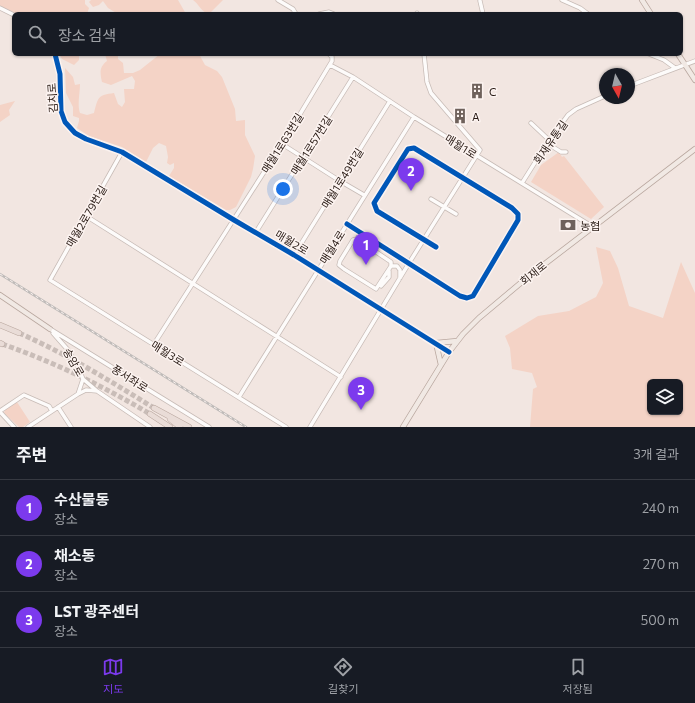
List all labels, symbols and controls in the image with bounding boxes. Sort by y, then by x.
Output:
search box [12,12,683,56]
icon: search [26,23,48,45]
text: 장소 검색 [58,26,116,44]
north arrow [599,68,635,104]
street label: 김치로 [44,82,60,114]
building icon: C [468,82,486,100]
place label: C [489,85,497,98]
building icon: A [451,107,469,125]
place label: A [472,110,480,123]
street label: 매월1로63번길 [258,111,306,175]
street label: 매월1로57번길 [288,113,334,177]
street label: 회재유통길 [530,118,570,166]
street label: 매월1로 [443,131,479,161]
street label: 매월1로49번길 [318,145,366,211]
pin: 2 [398,158,424,191]
your location [273,179,293,199]
street label: 매월2로79번길 [63,183,109,249]
bank icon: 농협 [559,216,577,234]
place label: 농협 [580,219,600,232]
street label: 매월2로 [273,227,311,257]
street label: 매월4로 [317,228,347,266]
pin: 1 [353,232,379,265]
street label: 회재로 [517,258,549,288]
street label: 매월3로 [149,338,187,368]
street label: 송암로 [61,346,87,378]
street label: 풍서좌로 [109,362,151,394]
pin: 3 [348,377,374,410]
map controls [647,379,683,415]
button: layers [647,379,683,415]
text: 주변 [16,444,47,465]
text: 3개 결과 [633,446,679,462]
text: 수산물동 [54,490,109,508]
text: 1 [26,500,32,516]
text: 240 m [642,500,679,516]
text: 장소 [54,511,78,527]
text: 채소동 [54,546,95,564]
text: 2 [25,556,33,572]
text: 270 m [643,556,679,572]
text: 장소 [54,567,78,583]
text: LST 광주센터 [54,602,139,620]
text: 3 [25,612,33,628]
text: 500 m [641,612,679,628]
text: 장소 [54,623,78,639]
tab: 지도 [102,656,124,696]
tab: 길찾기 [328,656,358,696]
tab: 저장됨 [563,656,593,696]

